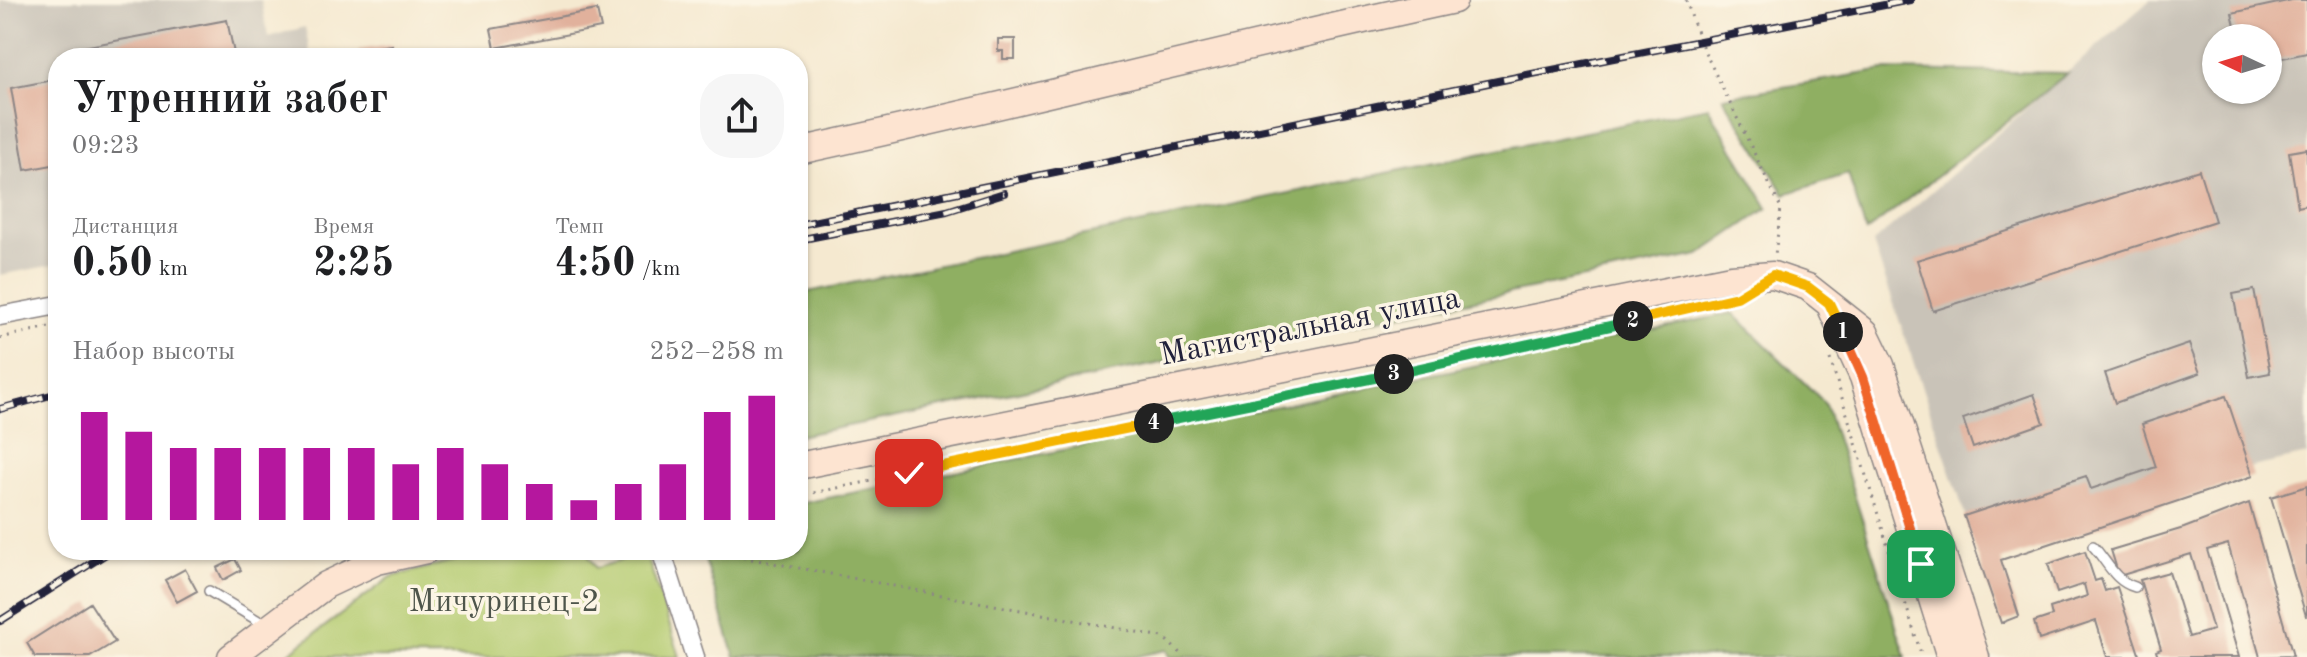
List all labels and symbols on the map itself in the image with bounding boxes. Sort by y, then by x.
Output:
north arrow [2202,24,2282,104]
street label: Магистральная улица [1157,283,1463,373]
pin: 2 [1613,301,1653,341]
pin: 1 [1823,312,1863,352]
pin: 3 [1374,354,1414,394]
pin: 4 [1134,403,1174,443]
pin [875,439,943,507]
pin [1887,530,1955,598]
park label: Мичуринец-2 [409,587,599,619]

